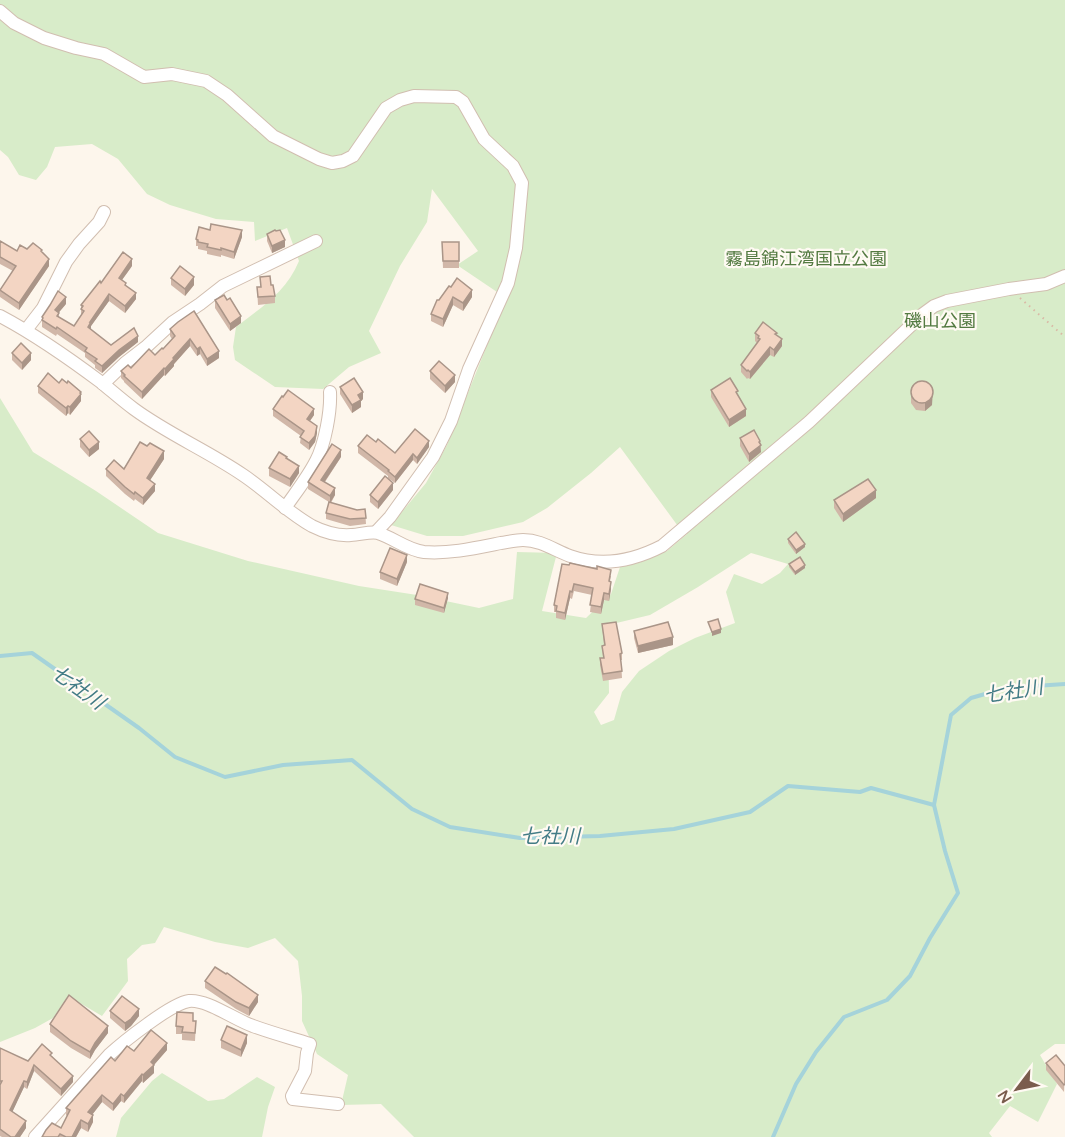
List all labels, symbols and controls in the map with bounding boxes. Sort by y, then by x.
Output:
park label: 霧島錦江湾国立公園 [725,247,887,270]
park label: 磯山公園 [904,309,976,332]
water label: 七社川 [47,659,112,716]
water label: 七社川 [981,673,1046,708]
water label: 七社川 [520,823,582,848]
north arrow [987,1059,1047,1119]
text: N [993,1087,1016,1107]

